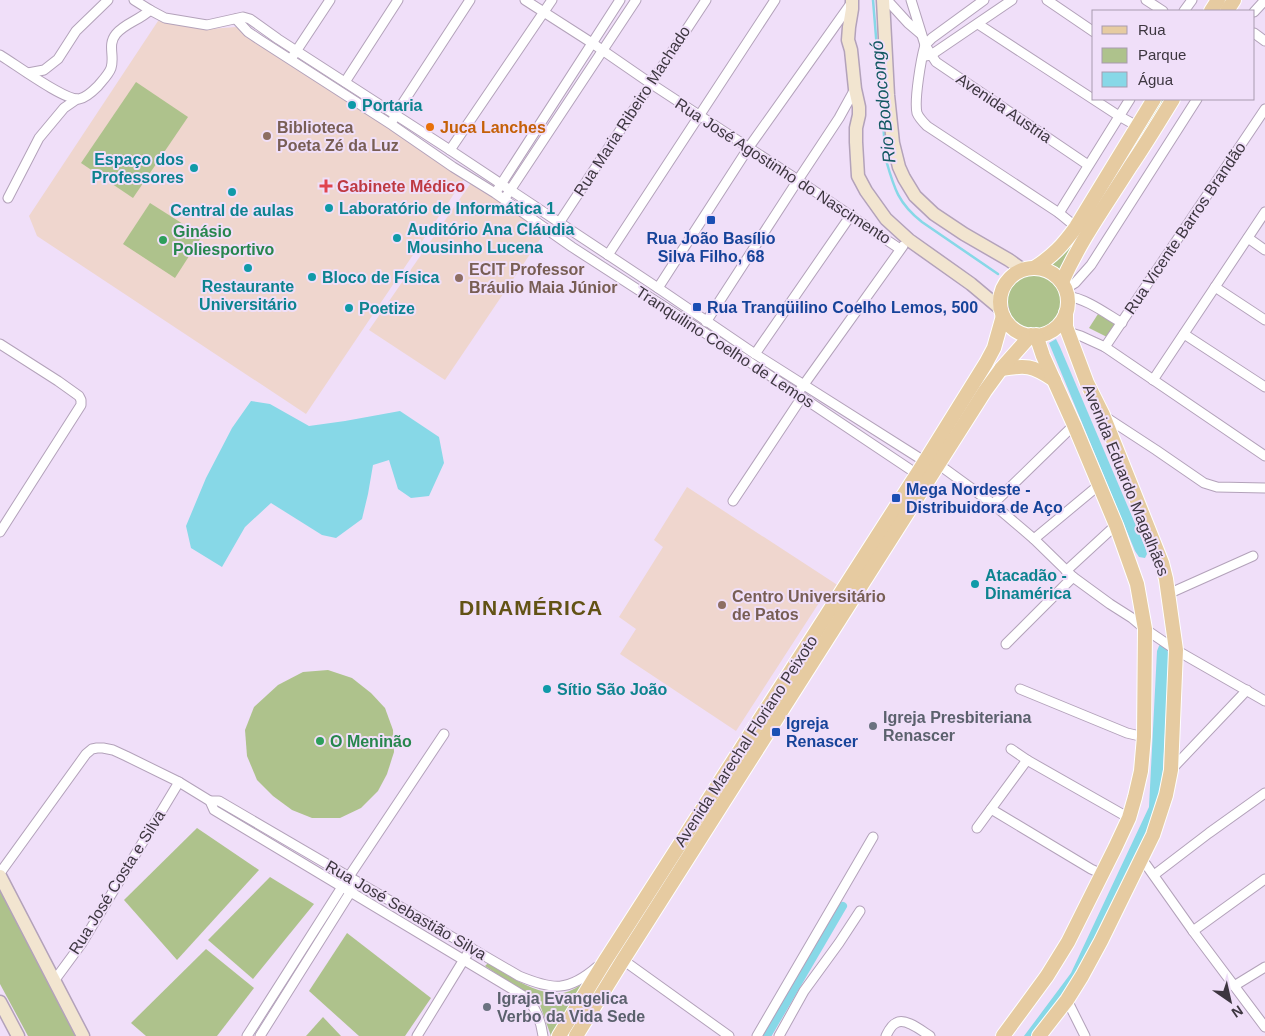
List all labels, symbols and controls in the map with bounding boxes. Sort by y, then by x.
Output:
legend [1092,10,1255,100]
text: Rua [1138,21,1166,38]
street label: Rua Maria Ribeiro Machado [571,23,693,199]
water label: Rio Bodocongó [867,40,899,164]
text: Parque [1138,46,1186,63]
street label: Avenida Austria [953,70,1055,146]
text: Água [1138,71,1174,88]
street label: Rua José Agostinho do Nascimento [672,95,894,247]
place label: Portaria [362,97,423,114]
marker: Portaria [346,99,358,111]
place label: Biblioteca Poeta Zé da Luz [277,119,399,154]
place label: Juca Lanches [440,119,546,136]
marker: Juca Lanches [424,121,436,133]
marker: Biblioteca Poeta Zé da Luz [261,130,273,142]
street label: Rua Vicente Barros Brandão [1121,139,1249,317]
place label: Espaço dos Professores [92,151,184,186]
marker: Espaço dos Professores [188,162,200,174]
place label: Gabinete Médico [337,178,465,195]
marker: Gabinete Médico [319,179,333,193]
marker: Central de aulas [226,186,238,198]
place label: Laboratório de Informática 1 [339,200,555,217]
place label: Central de aulas [170,202,294,219]
marker: Laboratório de Informática 1 [323,202,335,214]
marker: Rua João Basílio Silva Filho, 68 [705,214,717,226]
place label: Auditório Ana Cláudia Mousinho Lucena [407,221,575,256]
place label: Ginásio Poliesportivo [173,223,275,258]
place label: Rua João Basílio Silva Filho, 68 [647,230,776,265]
marker: Auditório Ana Cláudia Mousinho Lucena [391,232,403,244]
marker: Ginásio Poliesportivo [157,234,169,246]
place label: ECIT Professor Bráulio Maia Júnior [469,261,617,296]
marker: Restaurante Universitário [242,262,254,274]
place label: Bloco de Física [322,269,439,286]
marker: Bloco de Física [306,271,318,283]
marker: ECIT Professor Bráulio Maia Júnior [453,272,465,284]
place label: Restaurante Universitário [199,278,297,313]
street label: Tranquilino Coelho de Lemos [633,283,817,411]
place label: Rua Tranqüilino Coelho Lemos, 500 [707,299,978,316]
place label: Poetize [359,300,415,317]
marker: Rua Tranqüilino Coelho Lemos, 500 [691,301,703,313]
marker: Poetize [343,302,355,314]
street label: Avenida Eduardo Magalhães [1080,382,1172,578]
place label: Mega Nordeste - Distribuidora de Aço [906,481,1063,516]
marker: Mega Nordeste - Distribuidora de Aço [890,492,902,504]
place label: Atacadão - Dinamérica [985,567,1071,602]
marker: Atacadão - Dinamérica [969,578,981,590]
place label: Centro Universitário de Patos [732,588,886,623]
district label: DINAMÉRICA [459,596,603,619]
marker: Centro Universitário de Patos [716,599,728,611]
street label: Avenida Marechal Floriano Peixoto [671,632,821,850]
place label: Sítio São João [557,681,667,698]
marker: Sítio São João [541,683,553,695]
place label: Igreja Presbiteriana Renascer [883,709,1032,744]
place label: Igreja Renascer [786,715,858,750]
marker: Igreja Presbiteriana Renascer [867,720,879,732]
marker: Igreja Renascer [770,726,782,738]
place label: O Meninão [330,733,412,750]
marker: O Meninão [314,735,326,747]
street label: Rua José Costa e Silva [66,807,168,957]
street label: Rua José Sebastião Silva [323,857,489,963]
north arrow [1205,976,1255,1026]
place label: Igraja Evangelica Verbo da Vida Sede [497,990,645,1025]
marker: Igraja Evangelica Verbo da Vida Sede [481,1001,493,1013]
text: N [1229,1002,1246,1021]

